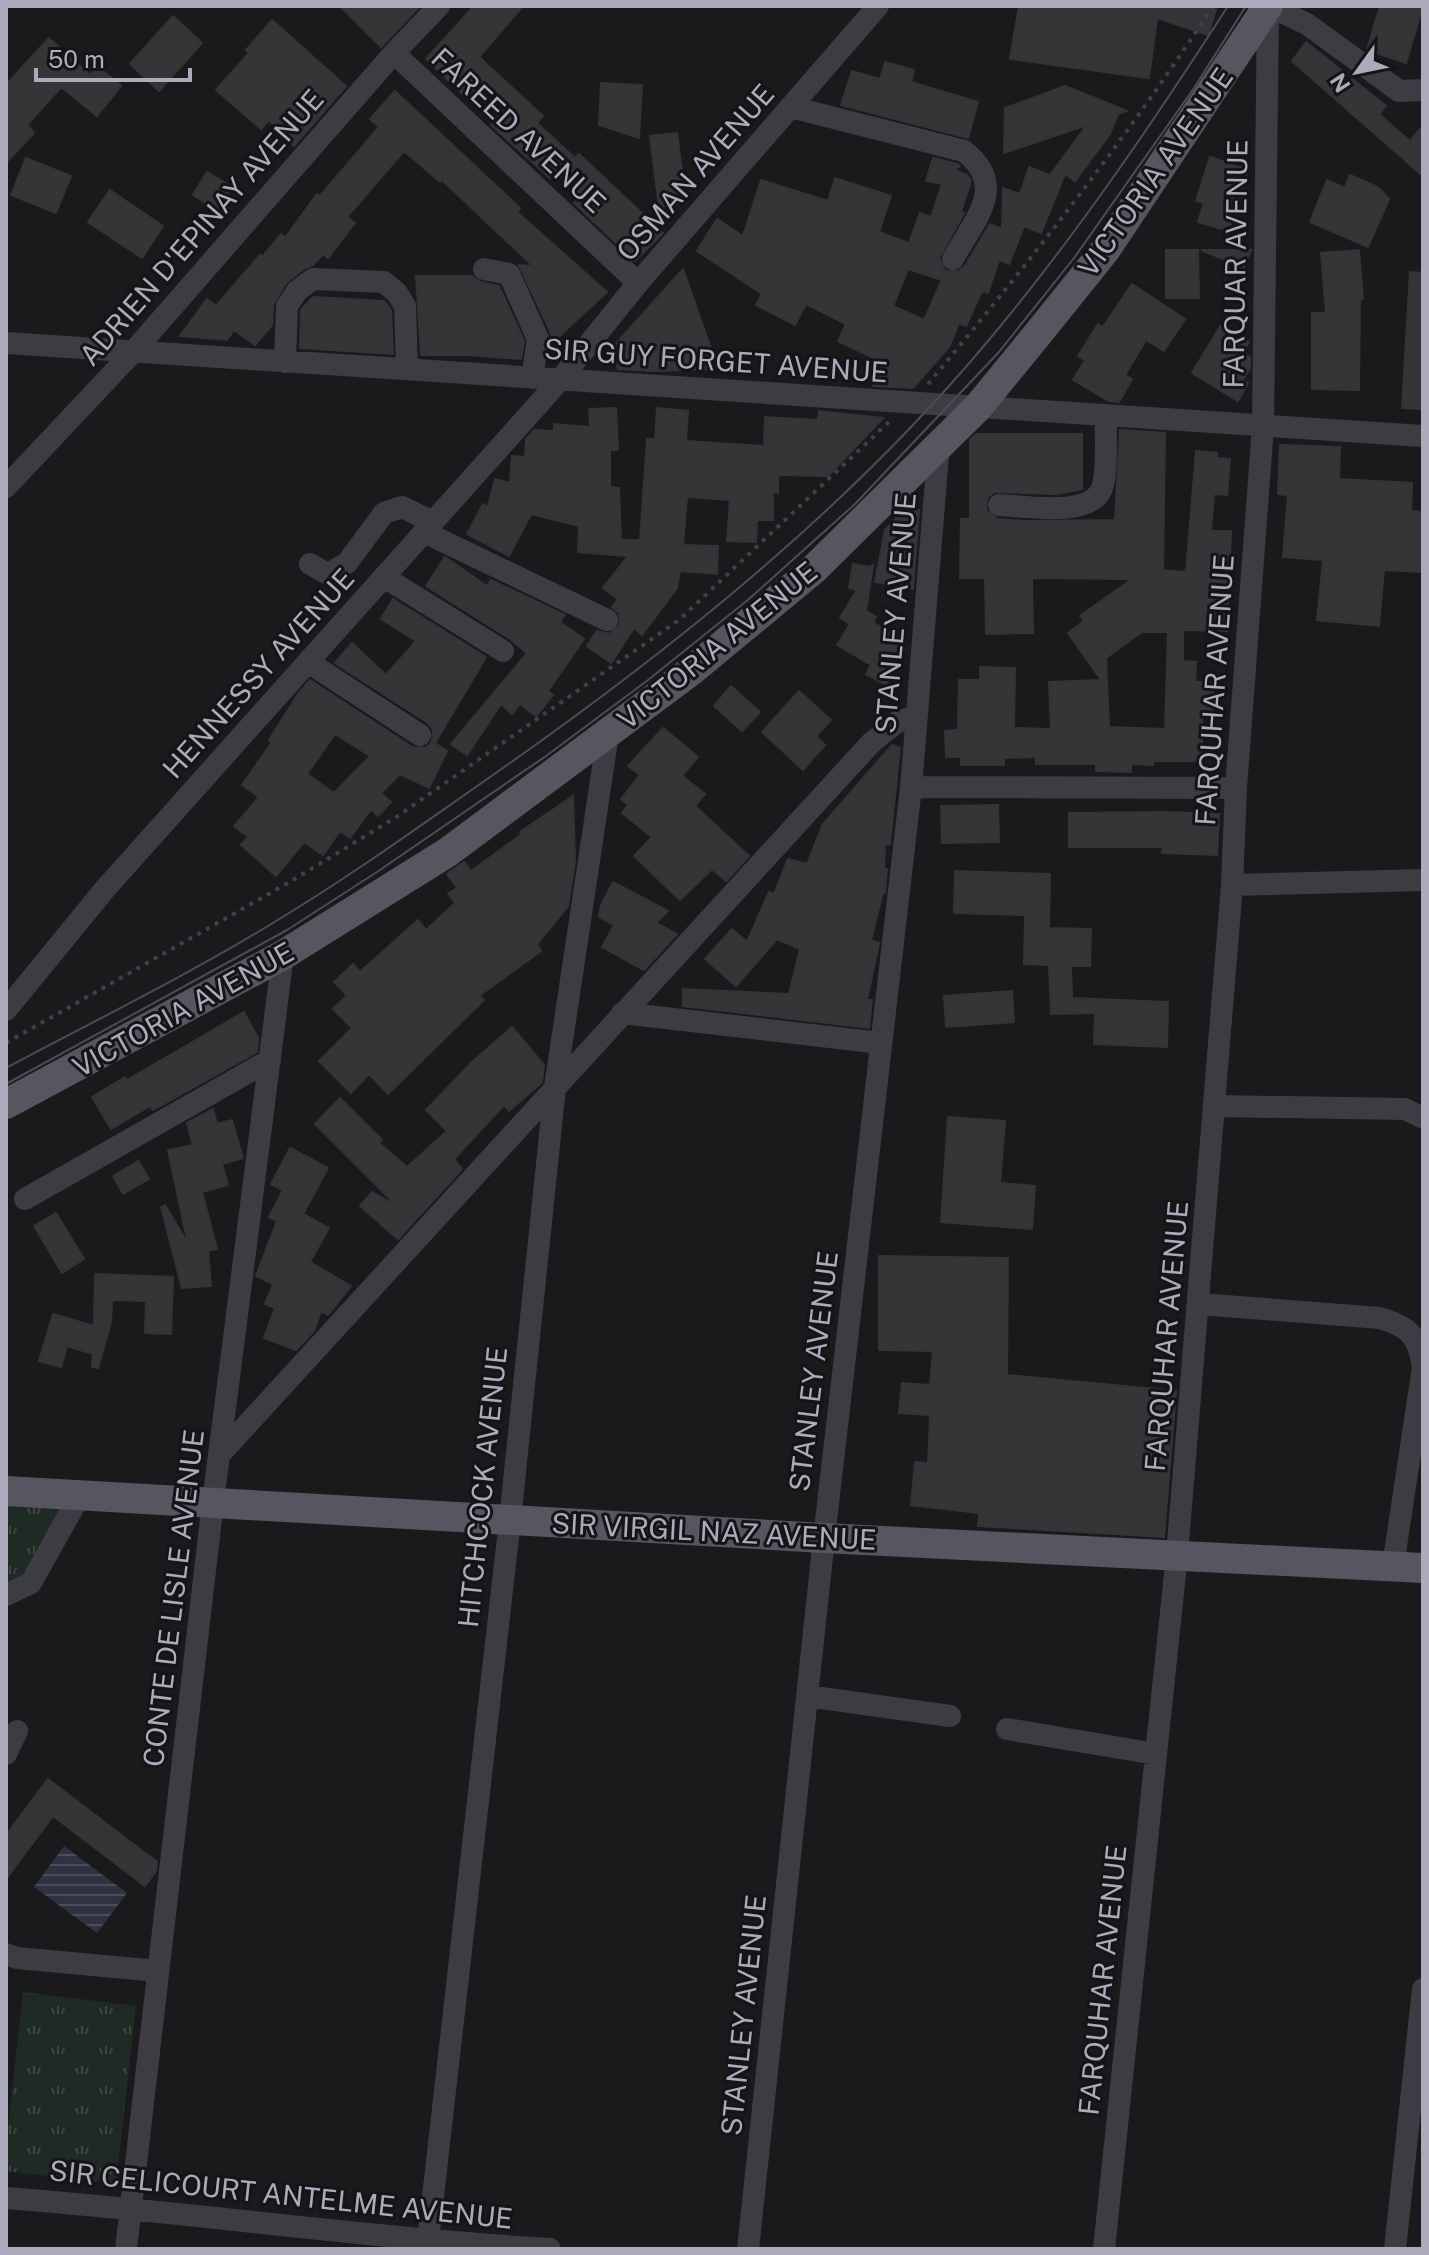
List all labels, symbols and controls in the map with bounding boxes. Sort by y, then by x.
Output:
scale bar [36,32,190,82]
north arrow [1317,32,1397,112]
street label: FAREED AVENUE [425,41,613,219]
text: 50 m [48,45,105,73]
street label: VICTORIA AVENUE [1071,61,1239,283]
text: N [1325,69,1356,97]
street label: OSMAN AVENUE [609,77,781,267]
street label: ADRIEN D'EPINAY AVENUE [72,82,330,372]
street label: FARQUAR AVENUE [1216,139,1254,389]
street label: SIR GUY FORGET AVENUE [543,332,889,388]
street label: STANLEY AVENUE [868,491,922,735]
street label: FARQUHAR AVENUE [1188,553,1240,827]
street label: VICTORIA AVENUE [611,554,823,736]
street label: HENNESSY AVENUE [155,562,361,784]
street label: VICTORIA AVENUE [67,935,299,1083]
street label: FARQUHAR AVENUE [1138,1199,1194,1473]
street label: STANLEY AVENUE [782,1249,844,1493]
street label: HITCHCOCK AVENUE [451,1345,513,1629]
street label: CONTE DE LISLE AVENUE [136,1428,210,1768]
street label: SIR VIRGIL NAZ AVENUE [551,1506,877,1556]
street label: FARQUHAR AVENUE [1071,1843,1133,2117]
street label: STANLEY AVENUE [714,1893,772,2137]
street label: SIR CELICOURT ANTELME AVENUE [48,2153,514,2235]

